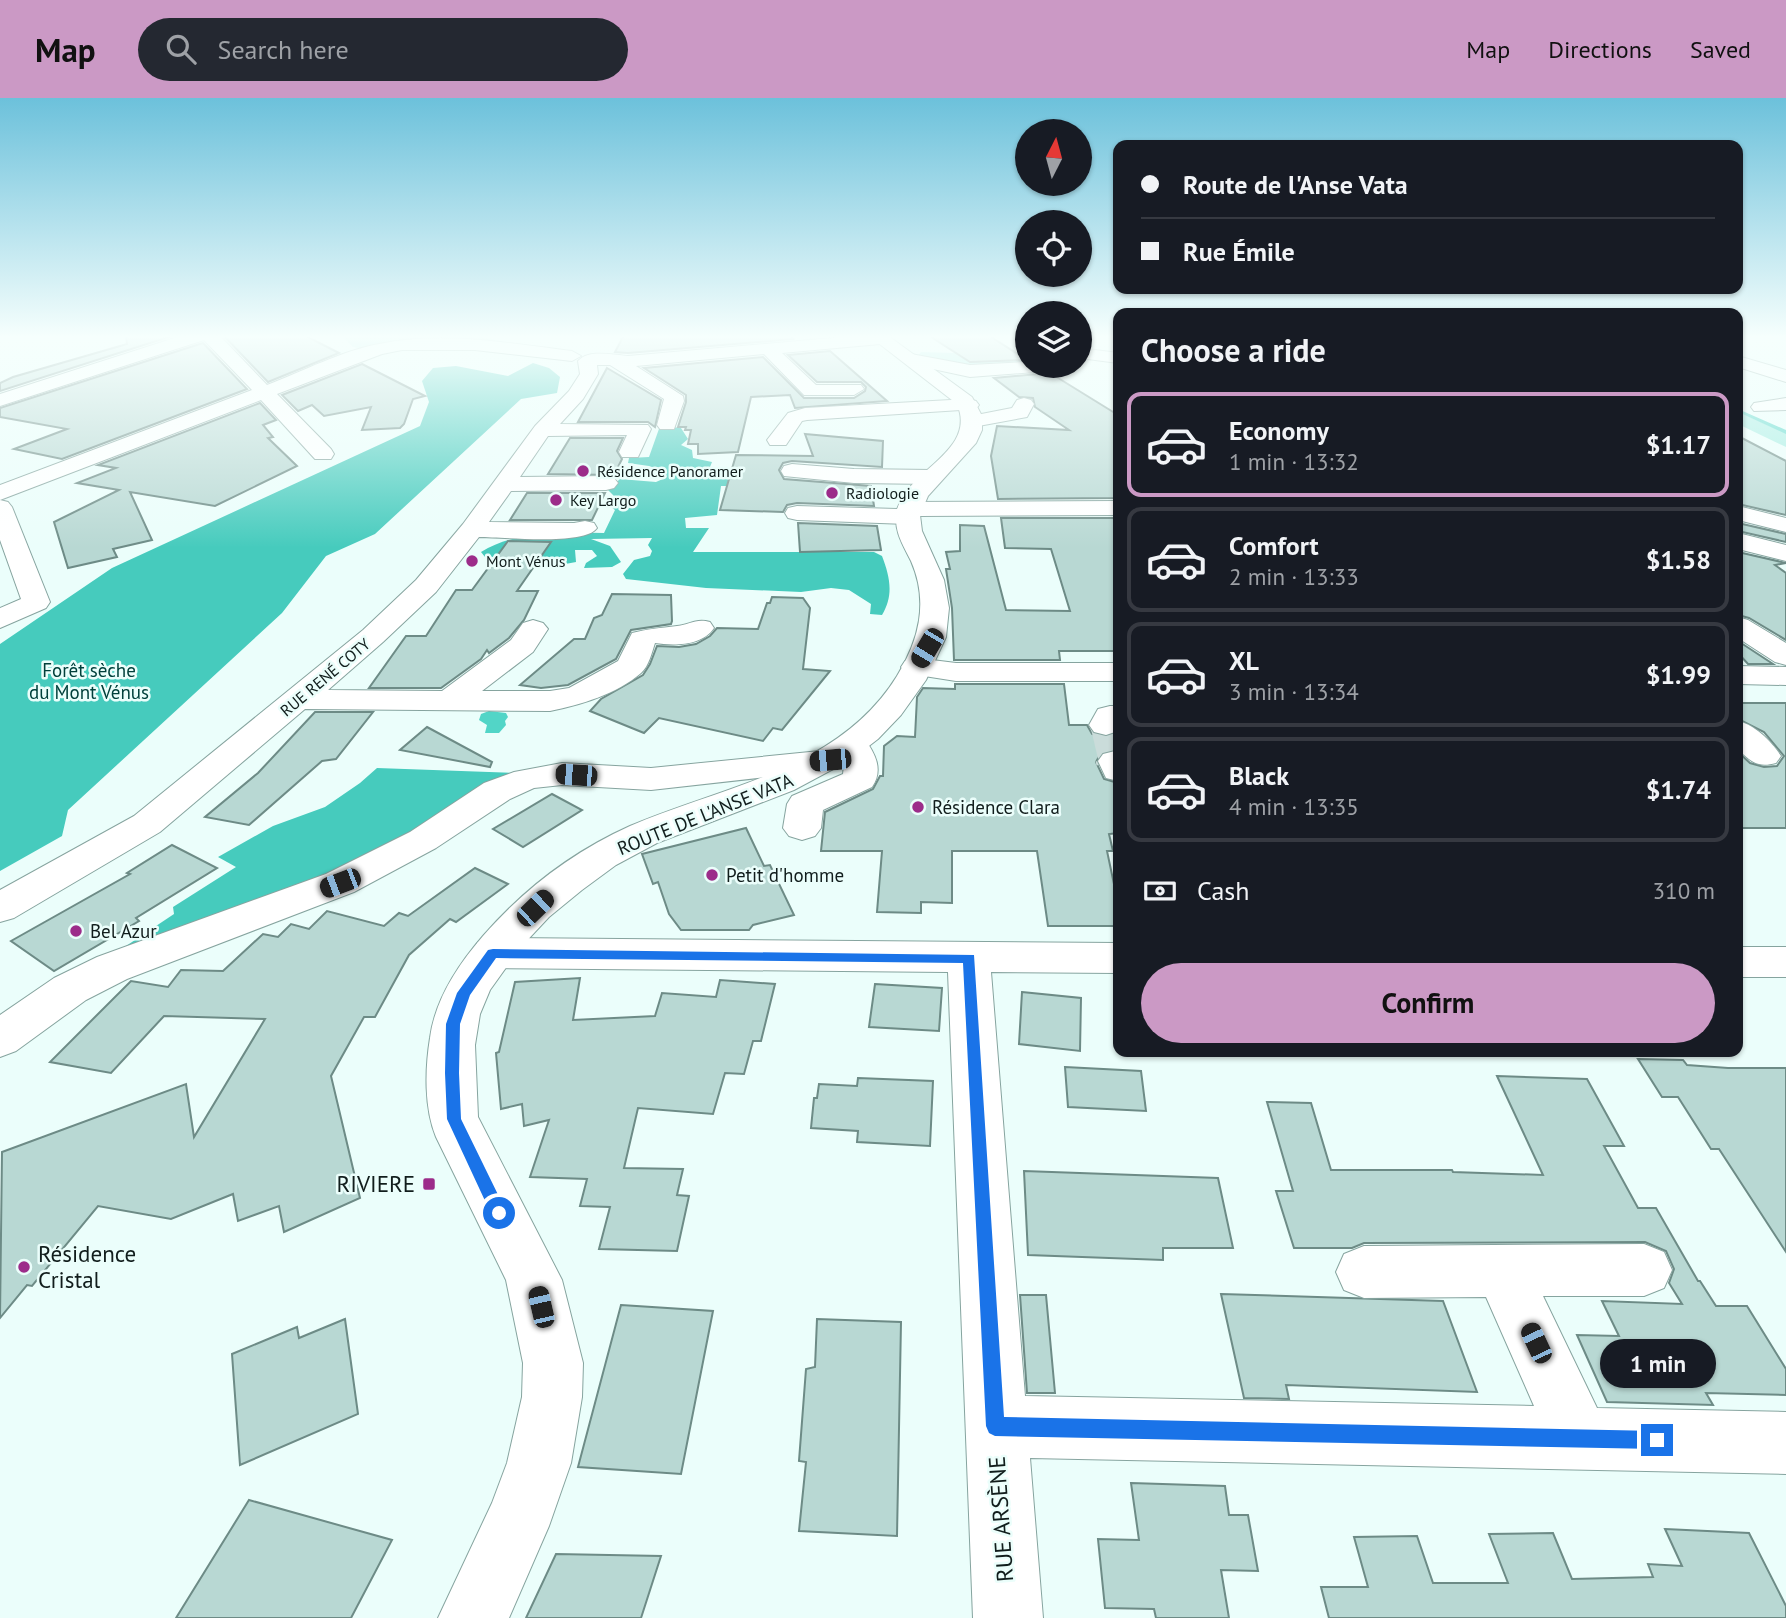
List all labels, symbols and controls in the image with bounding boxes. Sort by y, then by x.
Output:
search box [138,18,628,81]
text: Map [35,28,96,71]
icon: search [162,30,200,68]
text: Search here [218,33,349,66]
text: Map [1466,34,1510,65]
text: Directions [1548,34,1652,65]
text: Saved [1690,34,1751,65]
north arrow [1015,119,1092,196]
map controls [1015,119,1092,378]
text: Route de l'Anse Vata [1183,168,1408,201]
button: locate [1015,210,1092,287]
text: Rue Émile [1183,235,1295,268]
button: layers [1015,301,1092,378]
text: Choose a ride [1141,329,1326,371]
icon: car [1145,413,1208,476]
text: Economy [1229,414,1329,447]
text: $1.17 [1646,428,1711,461]
text: 1 min · 13:32 [1229,447,1359,476]
place label: Résidence Panoramer [597,461,744,481]
marker: Résidence Panoramer [575,463,591,479]
place label: Radiologie [846,483,919,503]
marker: Radiologie [824,485,840,501]
place label: Key Largo [570,490,636,510]
marker: Key Largo [548,492,564,508]
icon: car [1145,528,1208,591]
text: Comfort [1229,529,1319,562]
text: $1.58 [1646,543,1711,576]
place label: Mont Vénus [486,551,566,571]
marker: Mont Vénus [464,553,480,569]
text: 2 min · 13:33 [1229,562,1359,591]
car [908,625,947,671]
street label: RUE RENÉ COTY [276,634,374,720]
icon: car [1145,643,1208,706]
text: XL [1229,644,1259,677]
park label: Forêt sèche du Mont Vénus [29,658,149,704]
text: $1.99 [1646,658,1711,691]
text: 3 min · 13:34 [1229,677,1359,706]
car [809,748,852,772]
icon: car [1145,758,1208,821]
text: Black [1229,759,1289,792]
car [555,763,598,787]
street label: ROUTE DE L'ANSE VATA [614,768,796,860]
text: $1.74 [1646,773,1711,806]
text: 4 min · 13:35 [1229,792,1359,821]
place label: Résidence Clara [932,795,1060,819]
marker: Résidence Clara [910,799,926,815]
place label: Petit d'homme [726,863,844,887]
car [317,866,364,900]
marker: Petit d'homme [704,867,720,883]
icon: cash [1141,872,1179,910]
text: Cash [1197,874,1249,907]
text: 310 m [1653,876,1715,905]
car [513,886,558,930]
place label: Bel Azur [90,919,157,943]
marker: Bel Azur [68,923,84,939]
button: Confirm [1141,963,1715,1043]
place label: RIVIERE [337,1169,415,1198]
marker: RIVIERE [421,1176,437,1192]
route start [483,1197,515,1229]
place label: Résidence Cristal [38,1239,136,1294]
marker: Résidence Cristal [16,1259,32,1275]
car [527,1284,556,1330]
car [1518,1320,1555,1366]
callout: 1 min [1599,1338,1715,1388]
text: 1 min [1630,1349,1686,1378]
route end [1641,1424,1673,1456]
street label: RUE ARSÈNE [982,1455,1019,1583]

